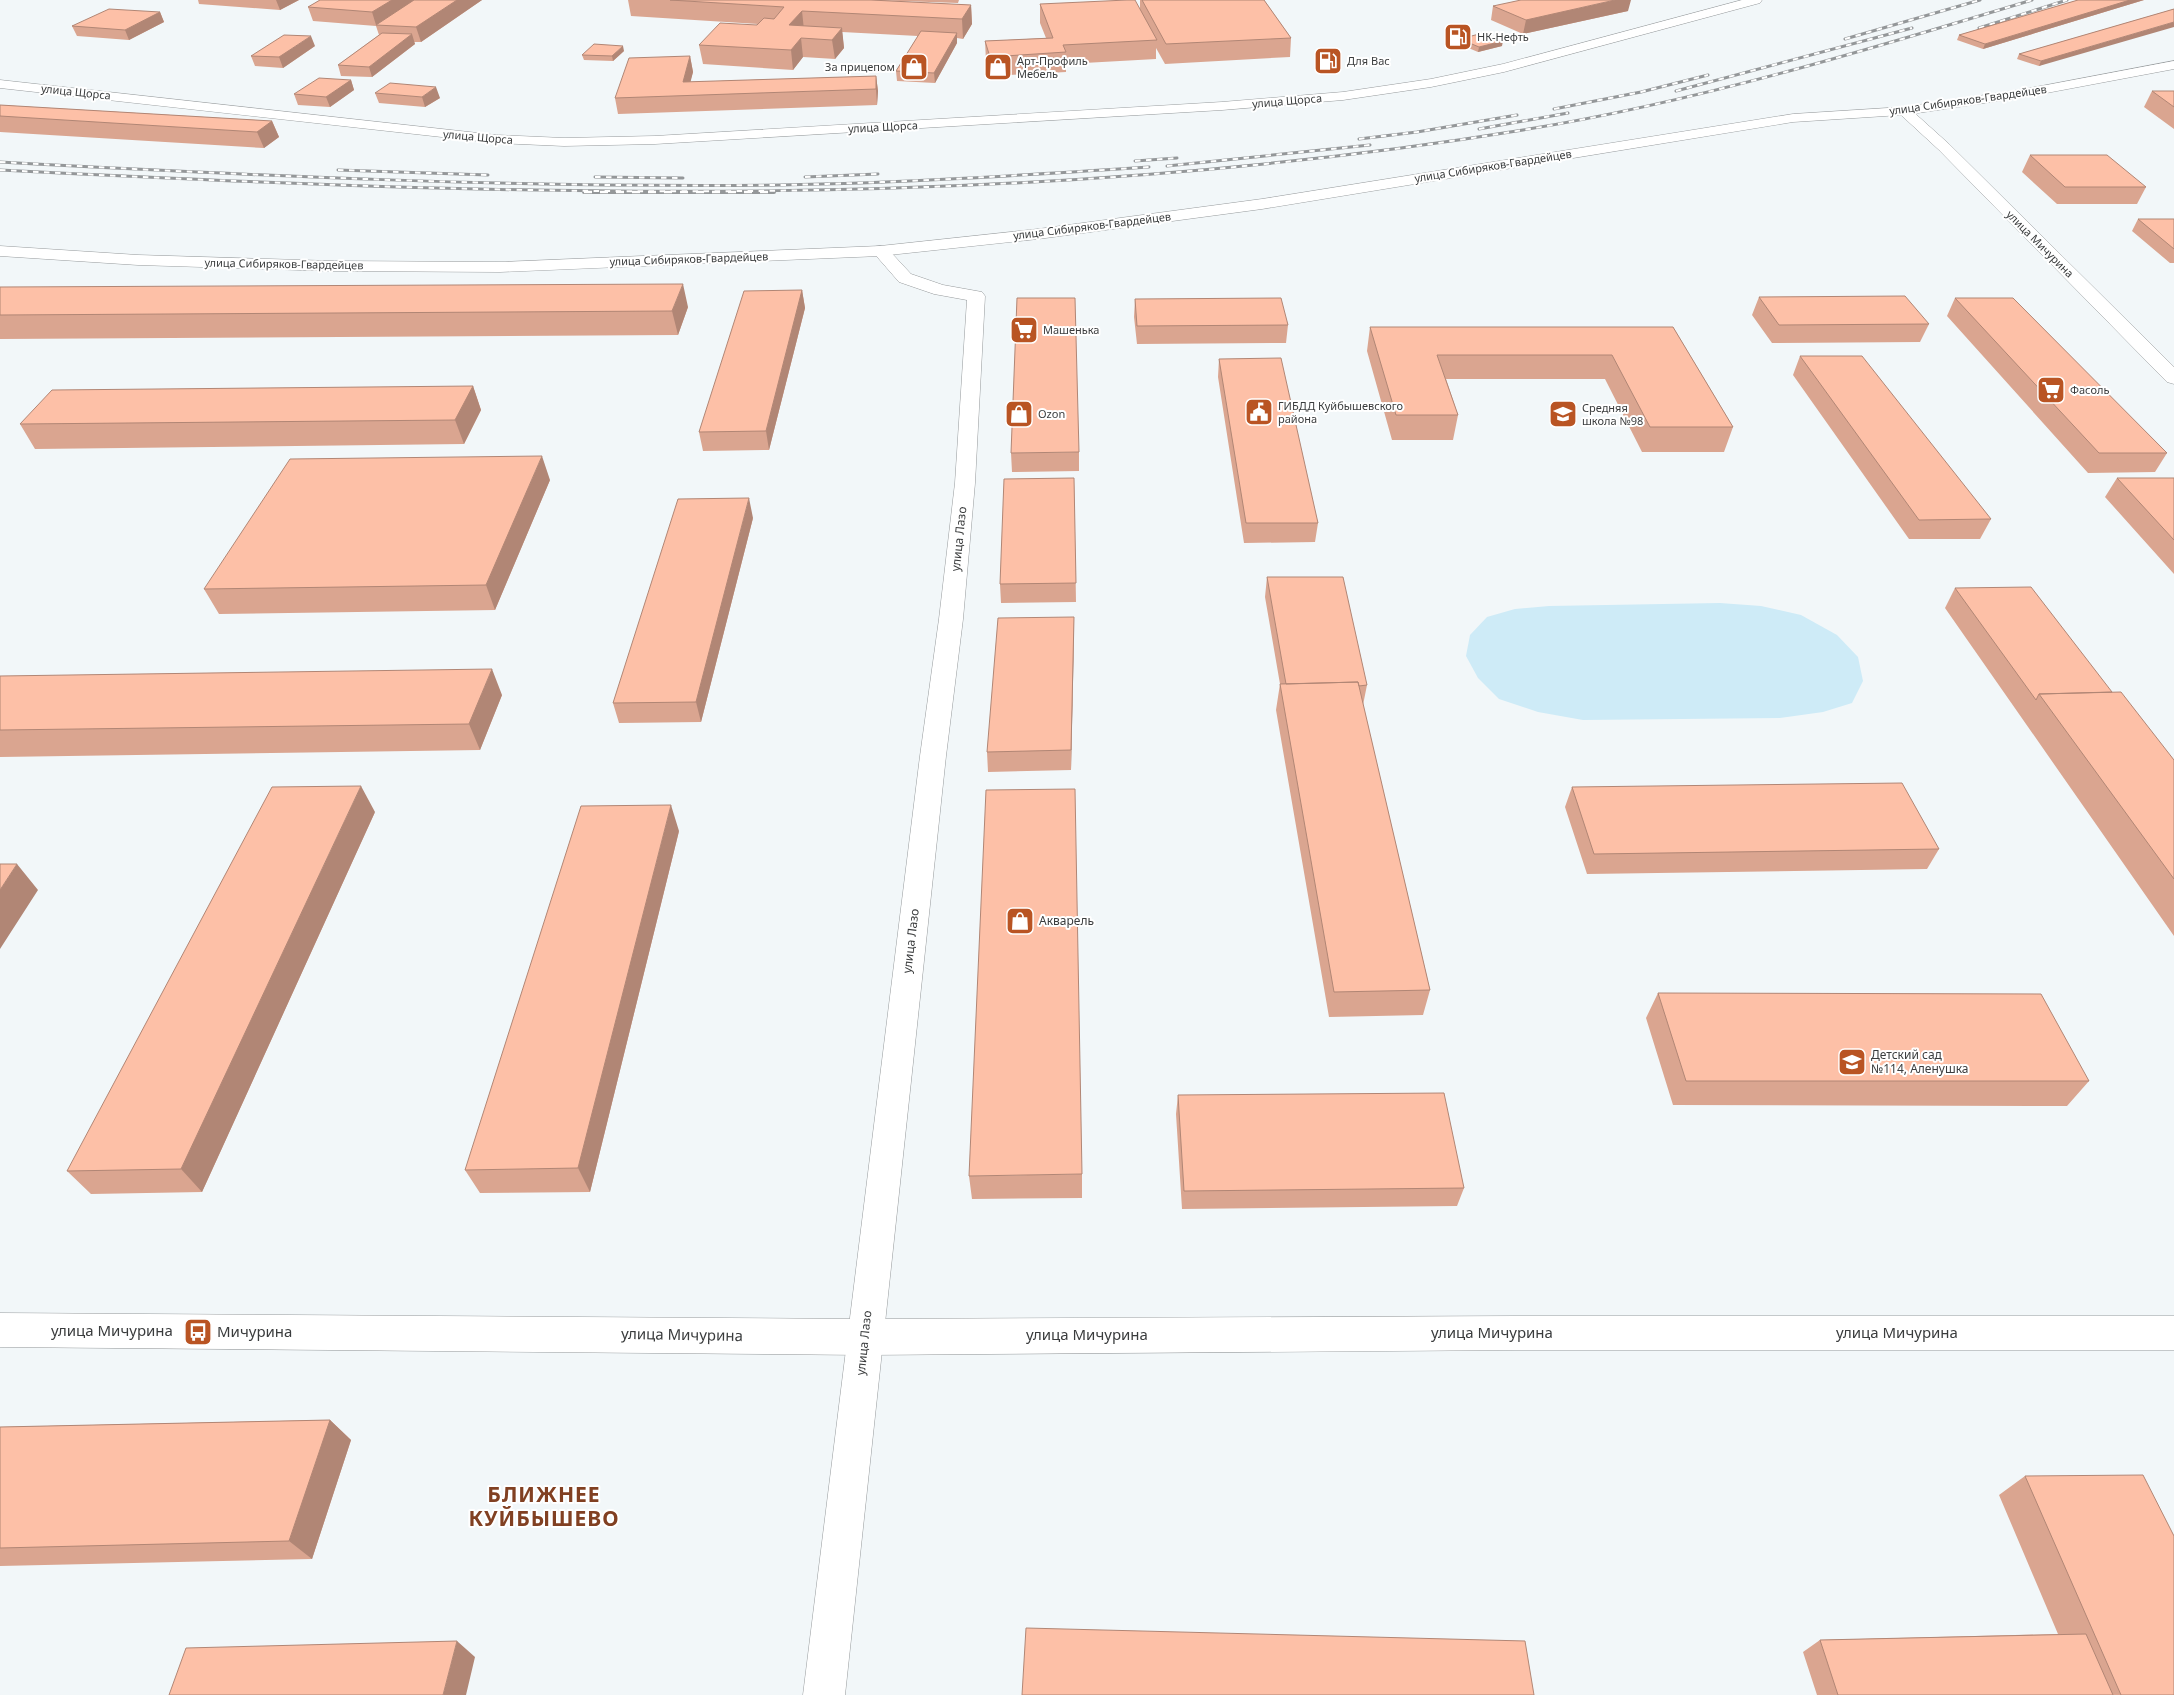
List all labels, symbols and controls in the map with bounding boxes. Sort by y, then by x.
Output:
fuel station icon: НК-Нефть [1443,22,1473,52]
place label: НК-Нефть [1477,29,1529,44]
fuel station icon: Для Вас [1313,46,1343,76]
shop icon: За прицепом [899,52,929,82]
shop icon: Арт-Профиль Мебель [983,52,1013,82]
place label: Арт-Профиль Мебель [1017,53,1088,81]
place label: Для Вас [1347,53,1390,68]
place label: За прицепом [825,59,895,74]
street label: улица Щорса [40,80,112,103]
street label: улица Сибиряков-Гвардейцев [1888,81,2048,118]
street label: улица Щорса [1251,90,1323,111]
street label: улица Щорса [848,117,918,136]
street label: улица Щорса [442,126,514,147]
street label: улица Сибиряков-Гвардейцев [1413,146,1573,185]
street label: улица Мичурина [2003,207,2077,281]
street label: улица Сибиряков-Гвардейцев [1012,208,1172,243]
street label: улица Сибиряков-Гвардейцев [609,248,769,269]
street label: улица Сибиряков-Гвардейцев [204,255,364,272]
supermarket icon: Машенька [1009,315,1039,345]
place label: Машенька [1043,322,1099,337]
supermarket icon: Фасоль [2036,375,2066,405]
place label: Фасоль [2070,382,2109,397]
public building icon: ГИБДД Куйбышевского района [1244,397,1274,427]
place label: ГИБДД Куйбышевского района [1278,398,1403,426]
shop icon: Ozon [1004,399,1034,429]
school or university icon: Средняя школа №98 [1548,399,1578,429]
place label: Средняя школа №98 [1582,400,1643,428]
place label: Ozon [1038,406,1065,421]
street label: улица Лазо [947,506,970,572]
shop icon: Акварель [1005,906,1035,936]
street label: улица Лазо [898,908,923,974]
place label: Акварель [1039,912,1094,929]
place label: Детский сад №114, Аленушка [1871,1046,1969,1077]
school or university icon: Детский сад №114, Аленушка [1837,1047,1867,1077]
street label: улица Лазо [852,1310,875,1376]
bus stop icon: Мичурина [183,1317,213,1347]
street label: улица Мичурина [51,1320,173,1340]
place label: Мичурина [217,1321,292,1341]
street label: улица Мичурина [1431,1322,1553,1342]
street label: улица Мичурина [1836,1322,1958,1342]
street label: улица Мичурина [621,1323,743,1345]
street label: улица Мичурина [1026,1324,1148,1344]
district label: БЛИЖНЕЕ КУЙБЫШЕВО [468,1480,620,1532]

